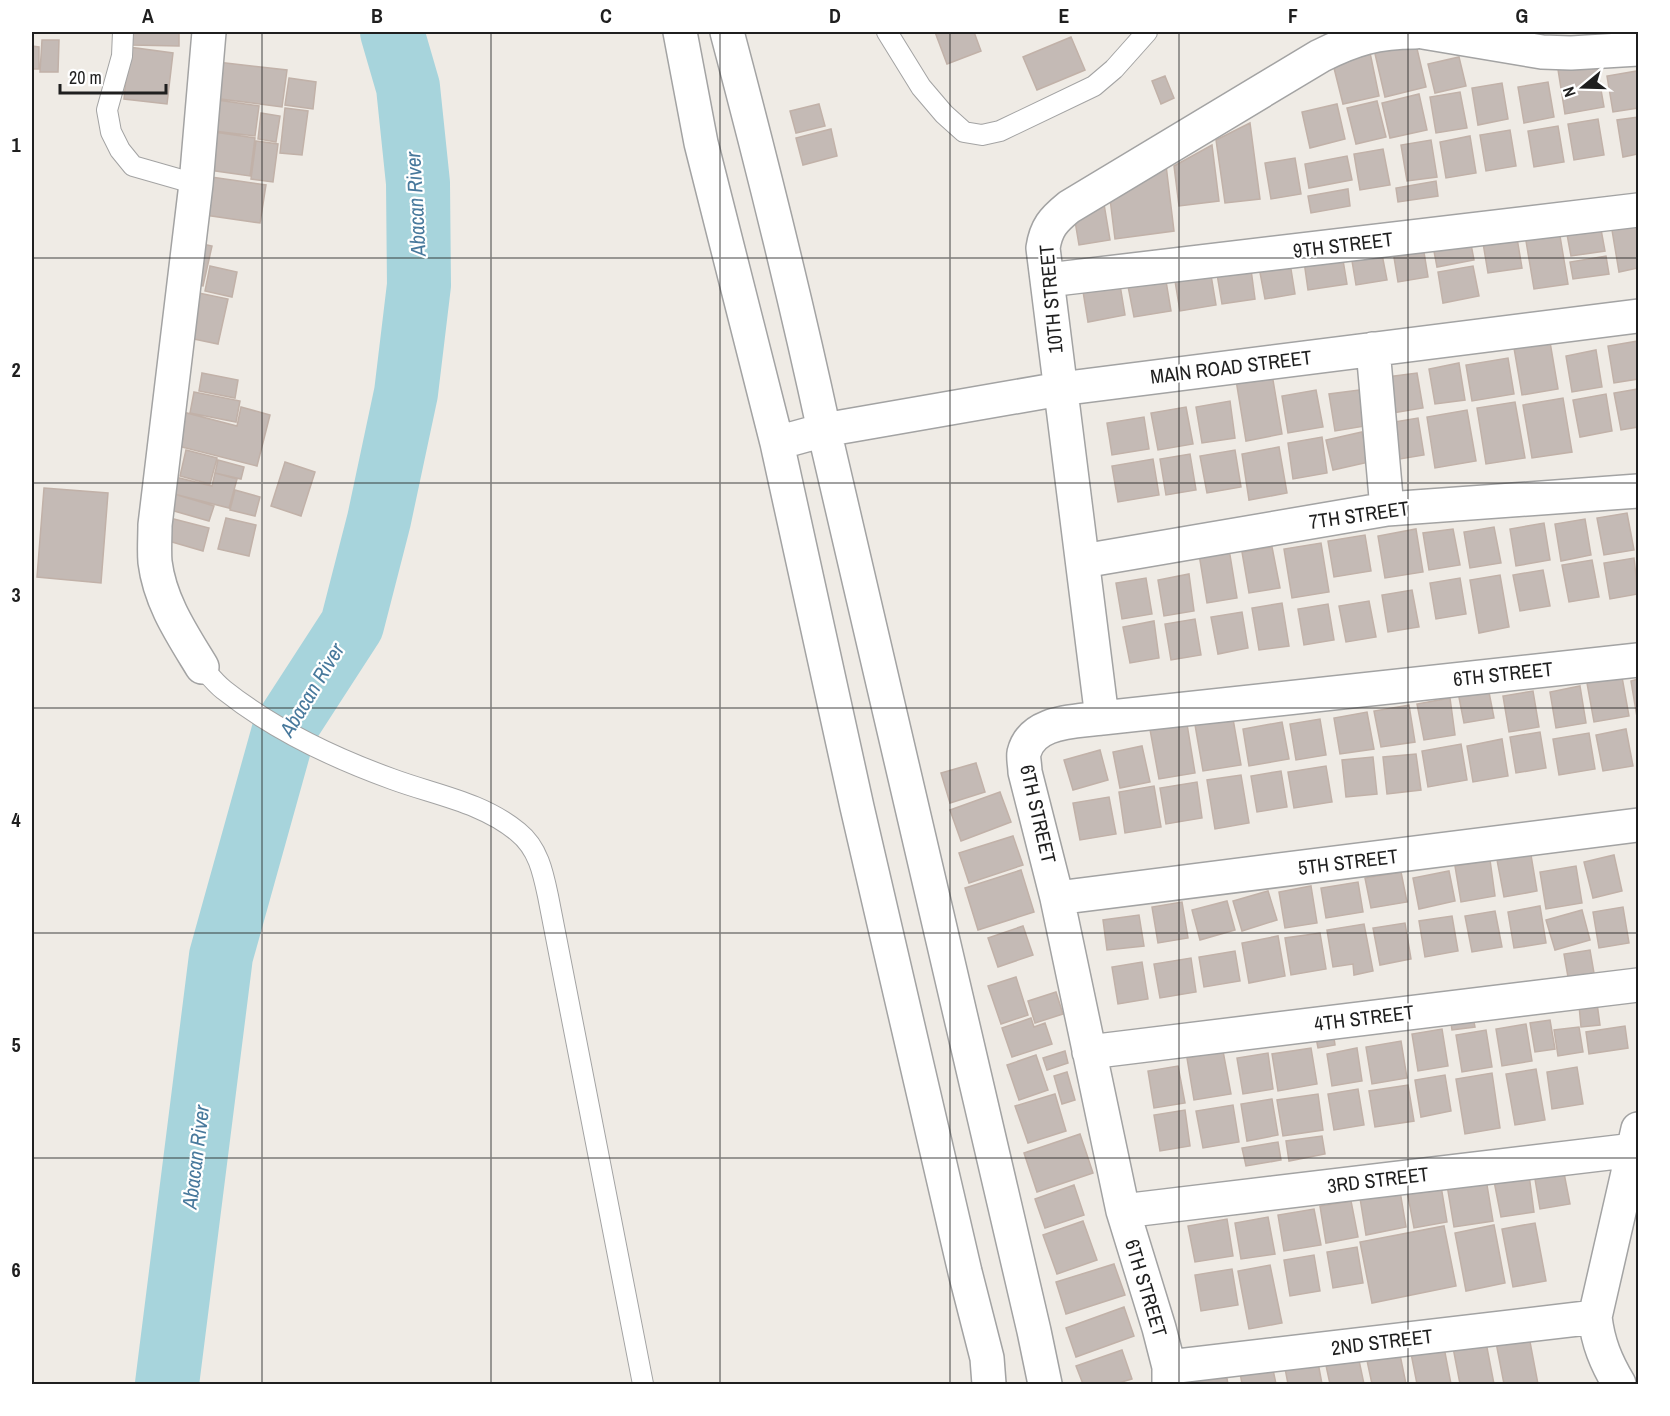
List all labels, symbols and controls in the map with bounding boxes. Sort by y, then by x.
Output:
text: A [142,2,154,29]
text: B [371,2,383,29]
text: C [600,2,612,29]
text: D [829,2,841,29]
text: E [1059,2,1070,29]
text: F [1288,2,1298,29]
text: G [1516,2,1528,29]
scale bar [60,57,166,95]
north arrow [1553,57,1613,117]
text: 20 m [69,65,102,90]
text: N [1557,84,1581,100]
text: 1 [11,131,21,158]
water label: Abacan River [398,150,433,258]
street label: 9TH STREET [1292,225,1394,264]
street label: 10TH STREET [1032,243,1069,355]
street label: MAIN ROAD STREET [1149,343,1313,390]
text: 2 [11,356,21,383]
street label: 7TH STREET [1307,494,1410,535]
text: 3 [11,581,21,608]
water label: Abacan River [272,636,352,743]
street label: 6TH STREET [1452,655,1554,692]
street label: 6TH STREET [1014,762,1063,866]
text: 4 [11,806,21,833]
street label: 5TH STREET [1297,842,1399,881]
street label: 4TH STREET [1313,998,1415,1037]
text: 5 [11,1031,21,1058]
water label: Abacan River [175,1102,216,1211]
street label: 3RD STREET [1326,1160,1430,1199]
street label: 6TH STREET [1119,1236,1174,1340]
text: 6 [11,1256,21,1283]
street label: 2ND STREET [1330,1322,1434,1361]

